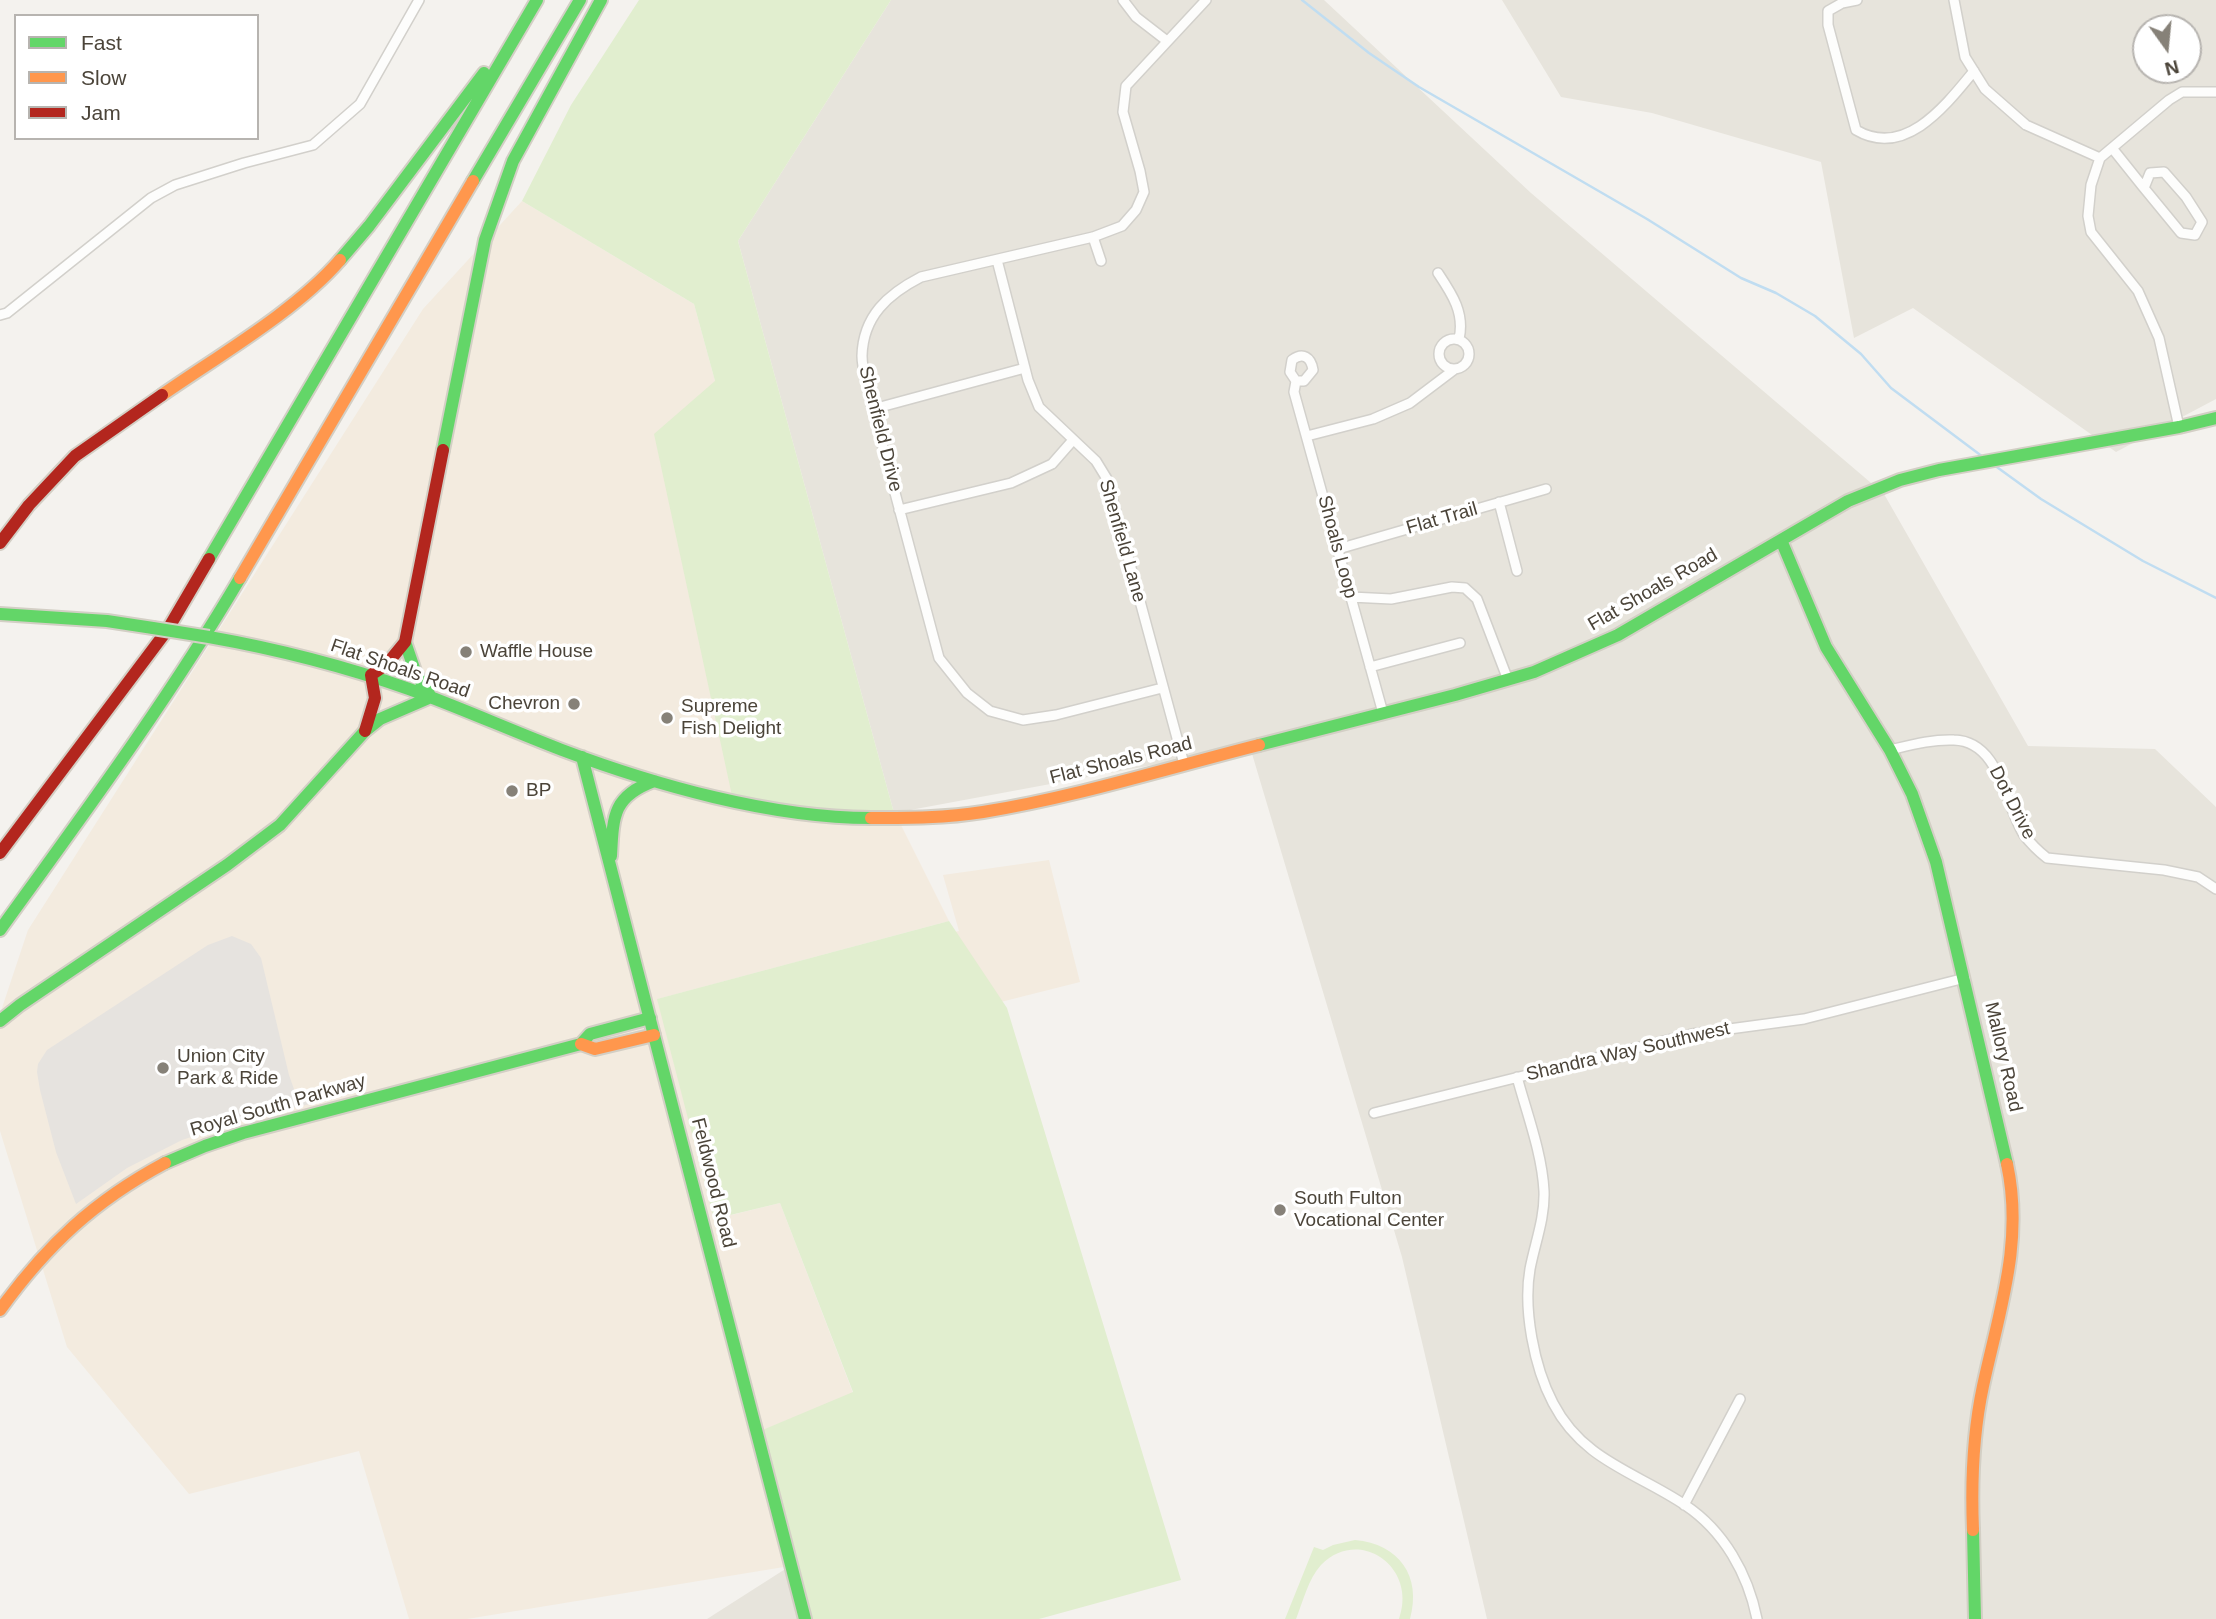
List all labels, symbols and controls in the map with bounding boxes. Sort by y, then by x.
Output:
legend [14,14,259,140]
north arrow [2132,14,2202,84]
text: Fast [81,31,122,54]
text: N [2163,56,2181,80]
text: Slow [81,66,127,89]
text: Jam [81,101,121,124]
street label: Shenfield Drive [853,364,907,494]
street label: Shenfield Lane [1094,477,1150,605]
street label: Shoals Loop [1312,493,1362,601]
street label: Flat Trail [1404,498,1480,540]
street label: Flat Shoals Road [1584,544,1722,636]
street label: Flat Shoals Road [327,634,473,704]
place label: Waffle House [480,641,593,663]
marker: Waffle House [458,644,474,660]
place label: Chevron [488,693,560,715]
marker: Chevron [566,696,582,712]
place label: Supreme Fish Delight [681,696,781,740]
marker: Supreme Fish Delight [659,710,675,726]
street label: Flat Shoals Road [1048,732,1194,790]
street label: Dot Drive [1984,763,2040,843]
place label: BP [526,780,551,802]
marker: BP [504,783,520,799]
street label: Mallory Road [1979,1000,2027,1114]
street label: Shandra Way Southwest [1524,1017,1732,1087]
place label: Union City Park & Ride [177,1046,278,1090]
marker: Union City Park & Ride [155,1060,171,1076]
street label: Royal South Parkway [188,1070,368,1142]
street label: Feldwood Road [686,1116,740,1250]
place label: South Fulton Vocational Center [1294,1188,1444,1232]
marker: South Fulton Vocational Center [1272,1202,1288,1218]

